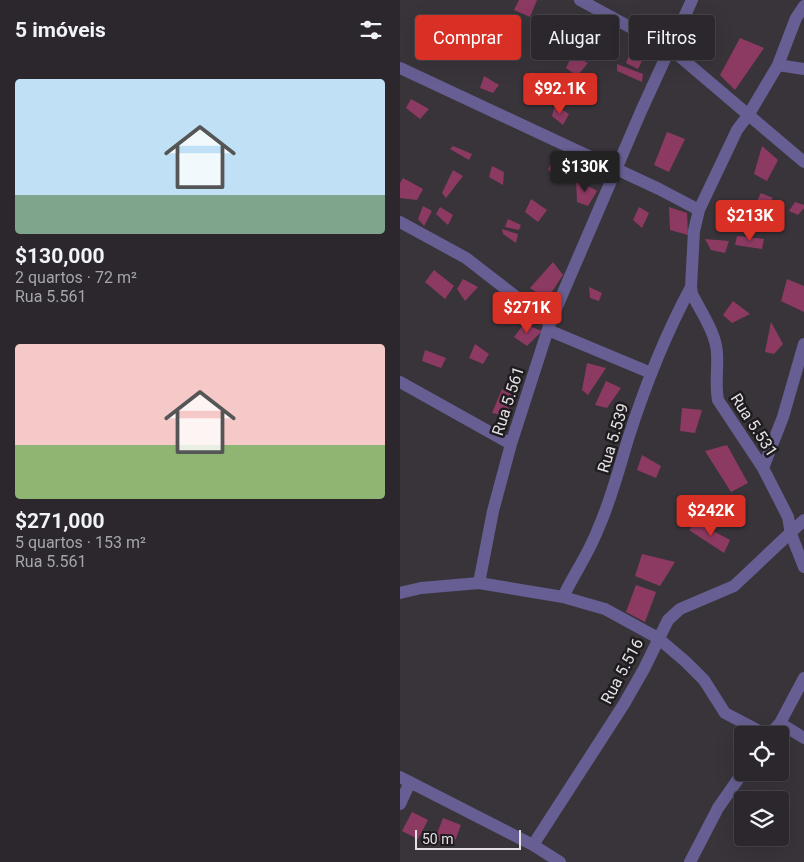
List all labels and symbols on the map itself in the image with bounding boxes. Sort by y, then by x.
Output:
pin: $92.1K [519,72,601,115]
pin: $130K [550,150,620,193]
pin: $213K [715,200,785,242]
pin: $271K [492,292,562,334]
street label: Rua 5.561 [488,364,528,438]
street label: Rua 5.531 [727,390,781,460]
street label: Rua 5.539 [593,401,633,475]
pin: $242K [676,494,746,537]
street label: Rua 5.516 [597,635,647,707]
scale bar [415,827,521,850]

